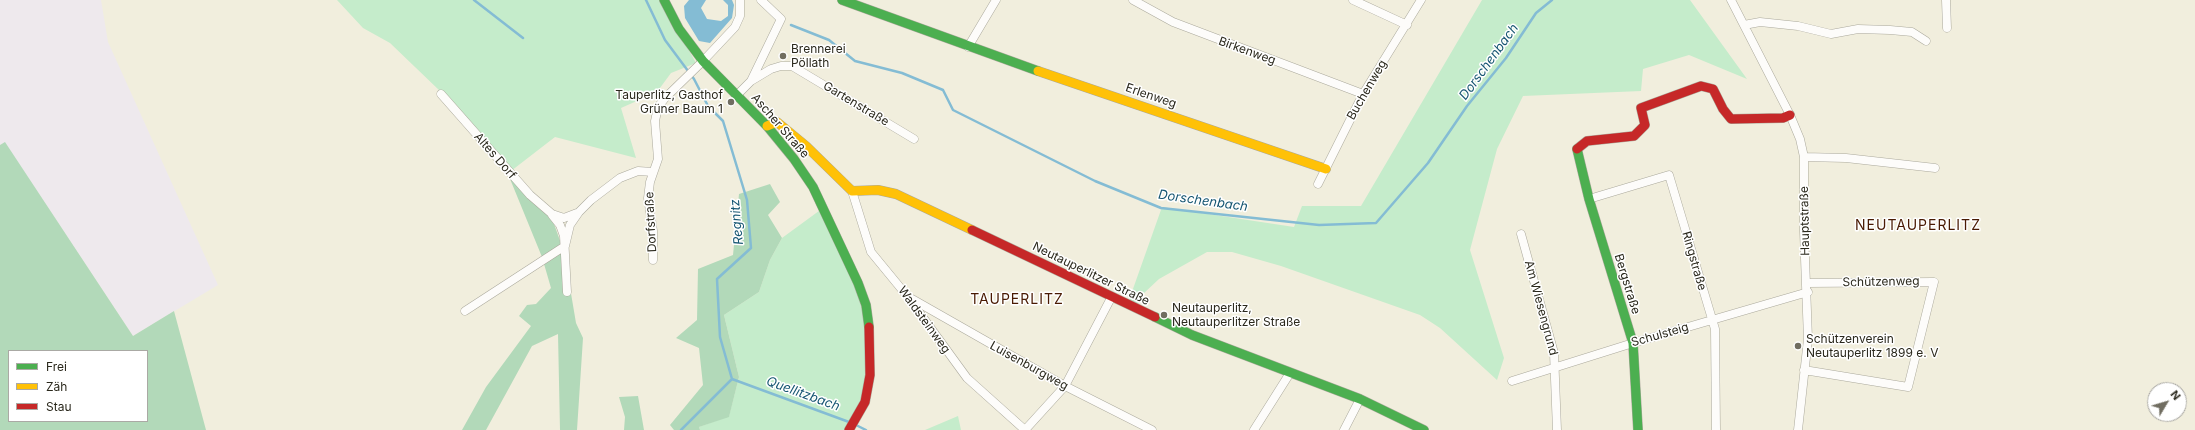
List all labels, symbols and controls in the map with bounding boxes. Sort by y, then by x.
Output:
water label: Dorschenbach [1456,21,1522,103]
street label: Birkenweg [1216,34,1278,68]
place label: Brennerei Pöllath [791,42,846,70]
marker: Brennerei Pöllath [778,51,788,61]
street label: Buchenweg [1344,57,1390,123]
street label: Gartenstraße [820,79,892,129]
street label: Erlenweg [1124,81,1178,111]
place label: Tauperlitz, Gasthof Grüner Baum 1 [615,88,723,116]
street label: Ascher Straße [748,91,812,161]
marker: Tauperlitz, Gasthof Grüner Baum 1 [726,97,736,107]
street label: Altes Dorf [471,130,519,182]
street label: Hauptstraße [1797,186,1813,256]
water label: Dorschenbach [1157,187,1249,215]
street label: Dorfstraße [642,191,660,253]
water label: Regnitz [727,198,747,246]
district label: NEUTAUPERLITZ [1855,218,1981,234]
street label: Ringstraße [1679,230,1709,292]
street label: Neutauperlitzer Straße [1030,239,1152,309]
street label: Bergstraße [1611,252,1643,316]
street label: Am Wiesengrund [1521,259,1561,357]
street label: Schützenweg [1842,274,1920,290]
street label: Waldsteinweg [895,284,953,356]
district label: TAUPERLITZ [970,292,1064,308]
place label: Neutauperlitz, Neutauperlitzer Straße [1172,301,1300,329]
marker: Neutauperlitz, Neutauperlitzer Straße [1159,310,1169,320]
street label: Schulsteig [1630,320,1690,350]
place label: Schützenverein Neutauperlitz 1899 e. V [1806,332,1938,360]
street label: Luisenburgweg [987,339,1071,393]
marker: Schützenverein Neutauperlitz 1899 e. V [1793,341,1803,351]
legend [8,350,148,422]
text: Frei [46,359,67,374]
water label: Quellitzbach [764,373,842,415]
text: Zäh [46,379,67,394]
north arrow [2147,382,2187,422]
text: N [2168,388,2184,403]
text: Stau [46,399,72,414]

